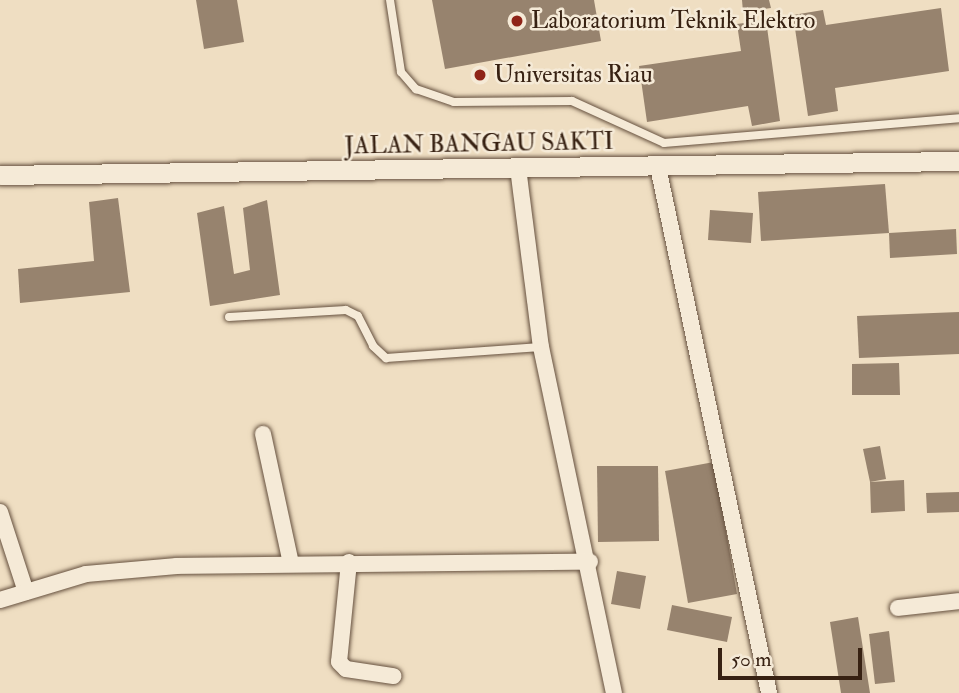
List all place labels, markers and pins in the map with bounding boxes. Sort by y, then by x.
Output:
place label: Laboratorium Teknik Elektro [531,7,815,35]
marker: Laboratorium Teknik Elektro [509,13,525,29]
place label: Universitas Riau [494,61,653,89]
marker: Universitas Riau [472,67,488,83]

